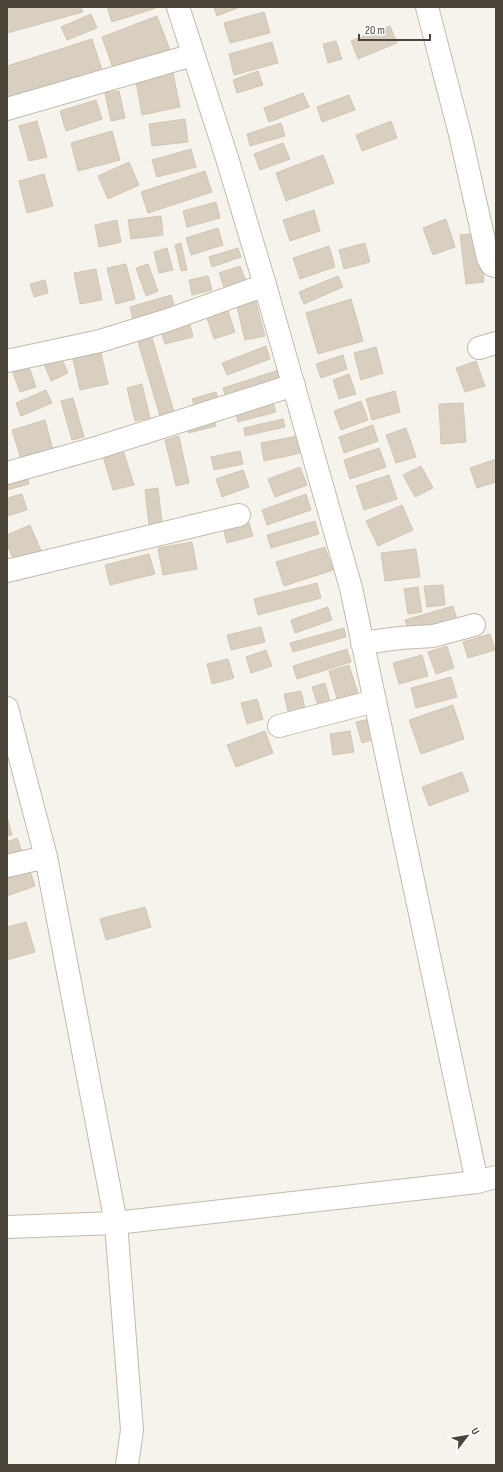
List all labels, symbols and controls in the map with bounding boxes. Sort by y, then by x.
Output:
scale bar [359,16,430,42]
text: 20 m [365,23,385,38]
north arrow [447,1416,487,1456]
text: U [468,1425,482,1437]

